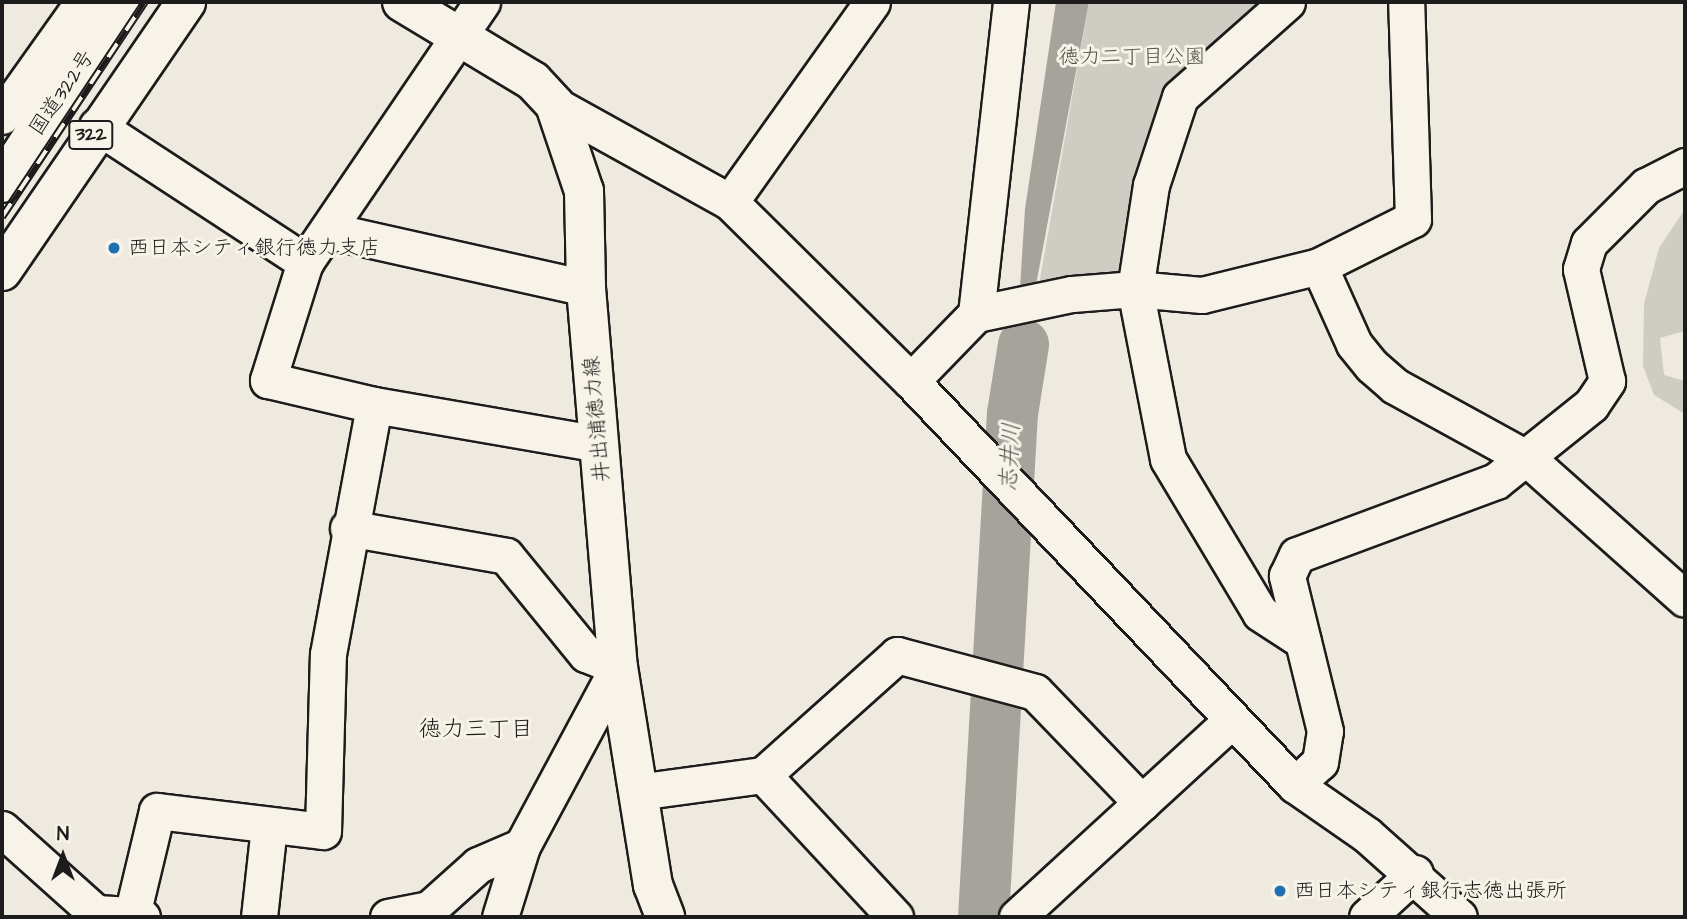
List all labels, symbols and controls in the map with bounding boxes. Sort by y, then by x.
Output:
park label: 徳力二丁目公園 [1059,44,1205,70]
street label: 国道322号 [24,45,100,141]
road number: 322 [68,119,114,150]
place label: 西日本シティ銀行徳力支店 [128,235,380,261]
marker: 西日本シティ銀行徳力支店 [106,240,122,256]
street label: 井出浦徳力線 [579,355,615,483]
water label: 志井川 [994,422,1026,492]
district label: 徳力三丁目 [419,715,533,743]
north arrow [28,821,98,891]
text: N [57,821,69,848]
place label: 西日本シティ銀行志徳出張所 [1294,878,1567,904]
marker: 西日本シティ銀行志徳出張所 [1272,883,1288,899]

